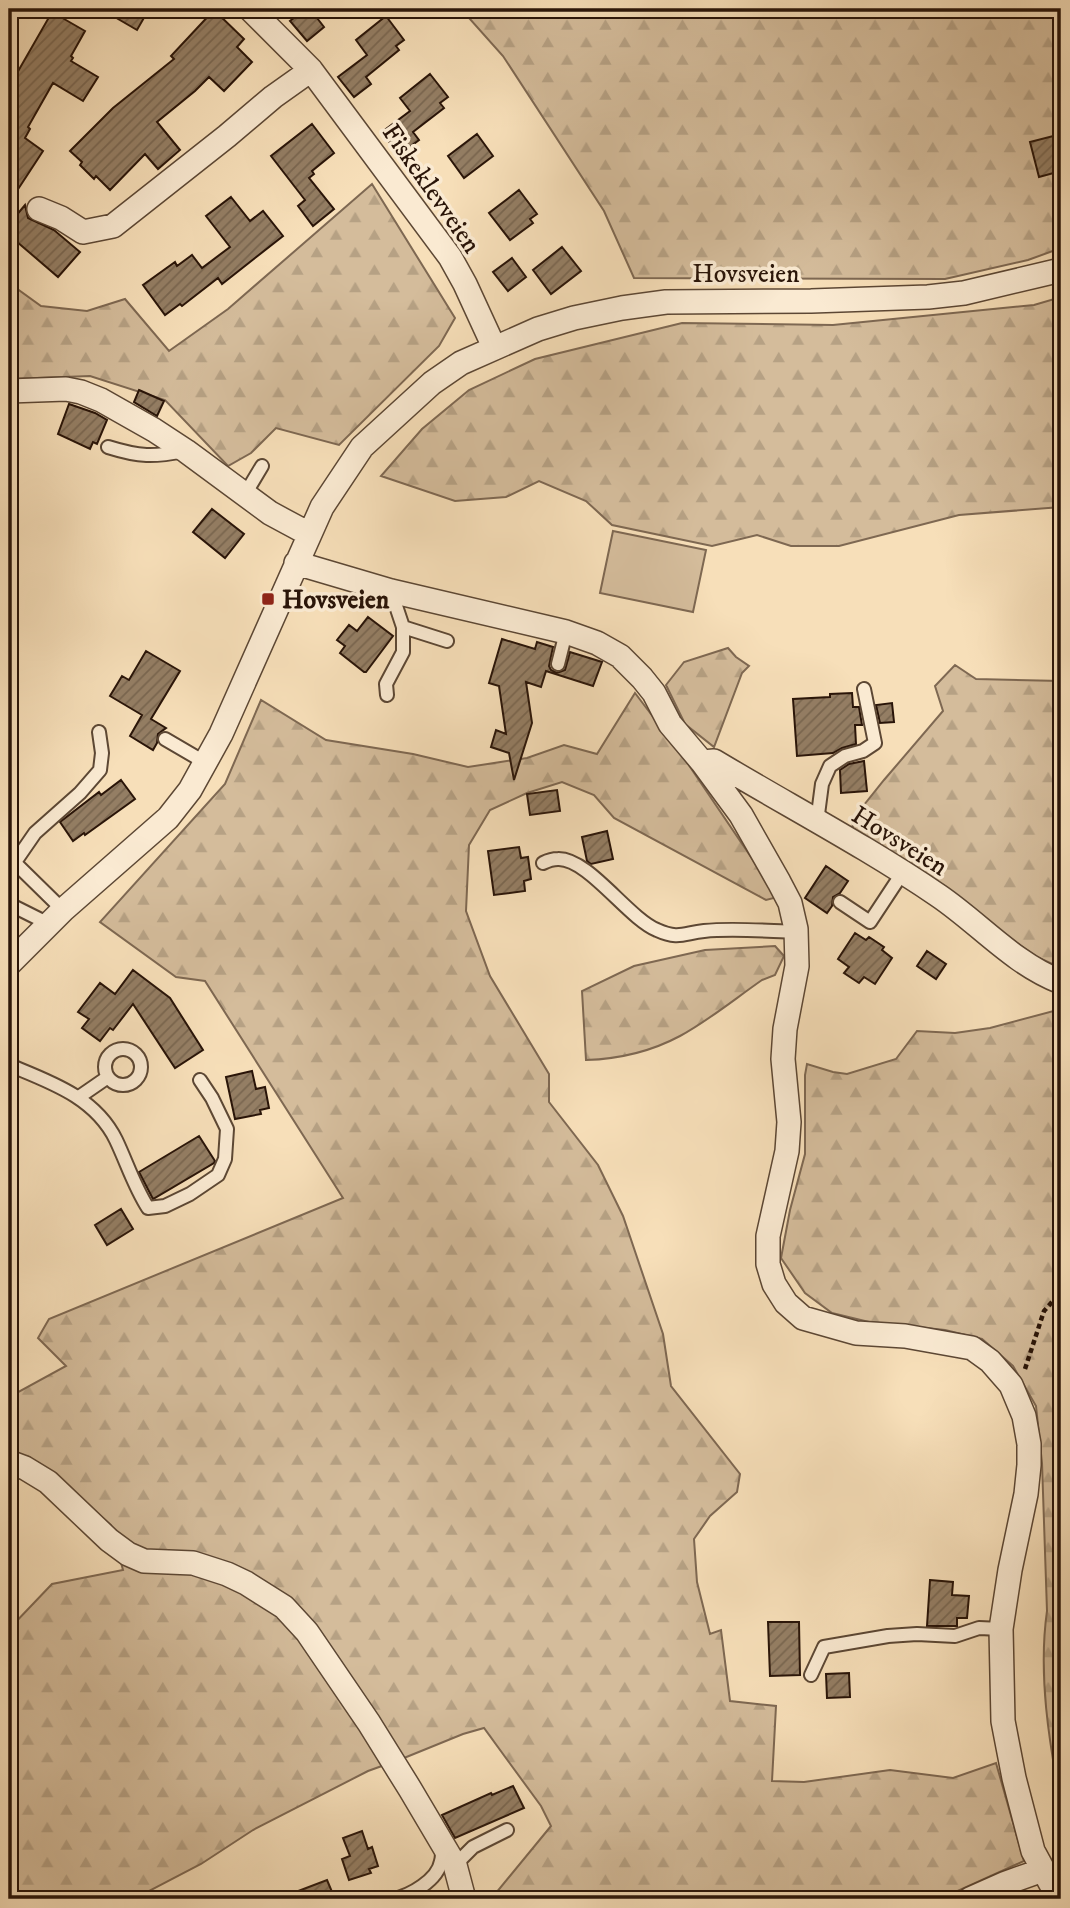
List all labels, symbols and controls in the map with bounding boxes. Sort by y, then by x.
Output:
street label: Fiskeklevveien [374,118,488,260]
street label: Hovsveien [692,258,800,291]
place label: Hovsveien [282,584,390,617]
marker: Hovsveien [260,591,276,607]
street label: Hovsveien [845,799,954,884]

